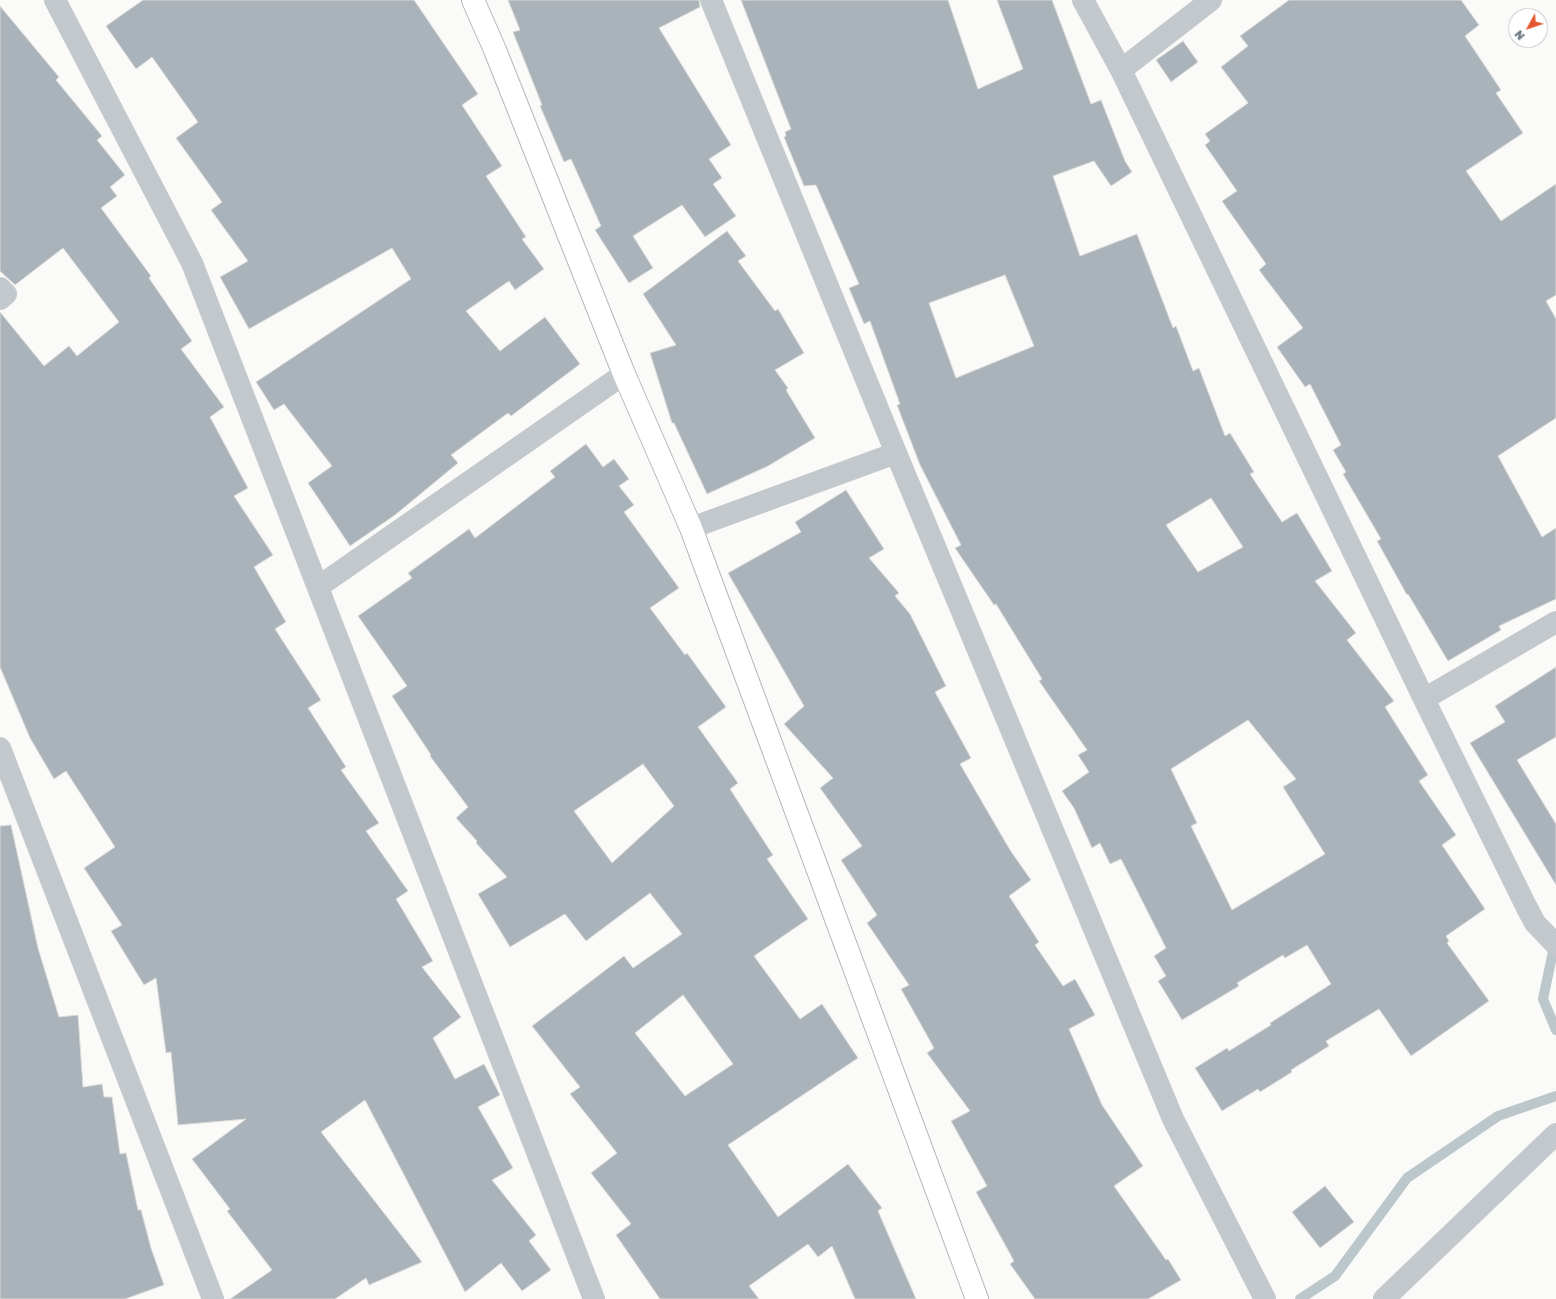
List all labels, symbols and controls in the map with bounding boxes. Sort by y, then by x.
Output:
north arrow [1508,8,1548,48]
text: N [1512,28,1527,43]

